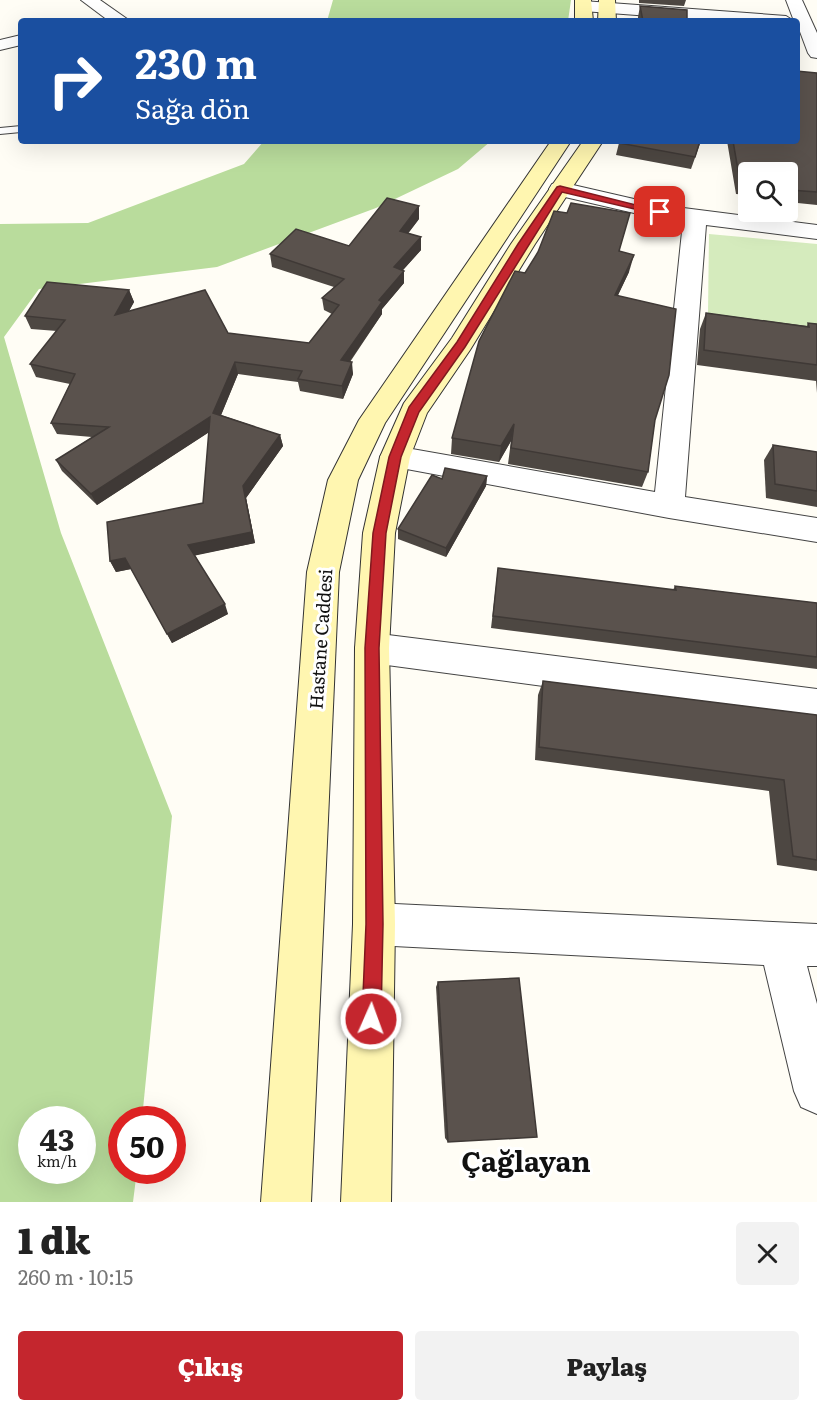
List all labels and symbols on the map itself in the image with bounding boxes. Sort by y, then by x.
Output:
pin [634,186,685,237]
street label: Hastane Caddesi [302,568,338,710]
position arrow [339,987,403,1051]
speed limit sign: 50 [108,1106,186,1184]
district label: Çağlayan [461,1139,591,1181]

